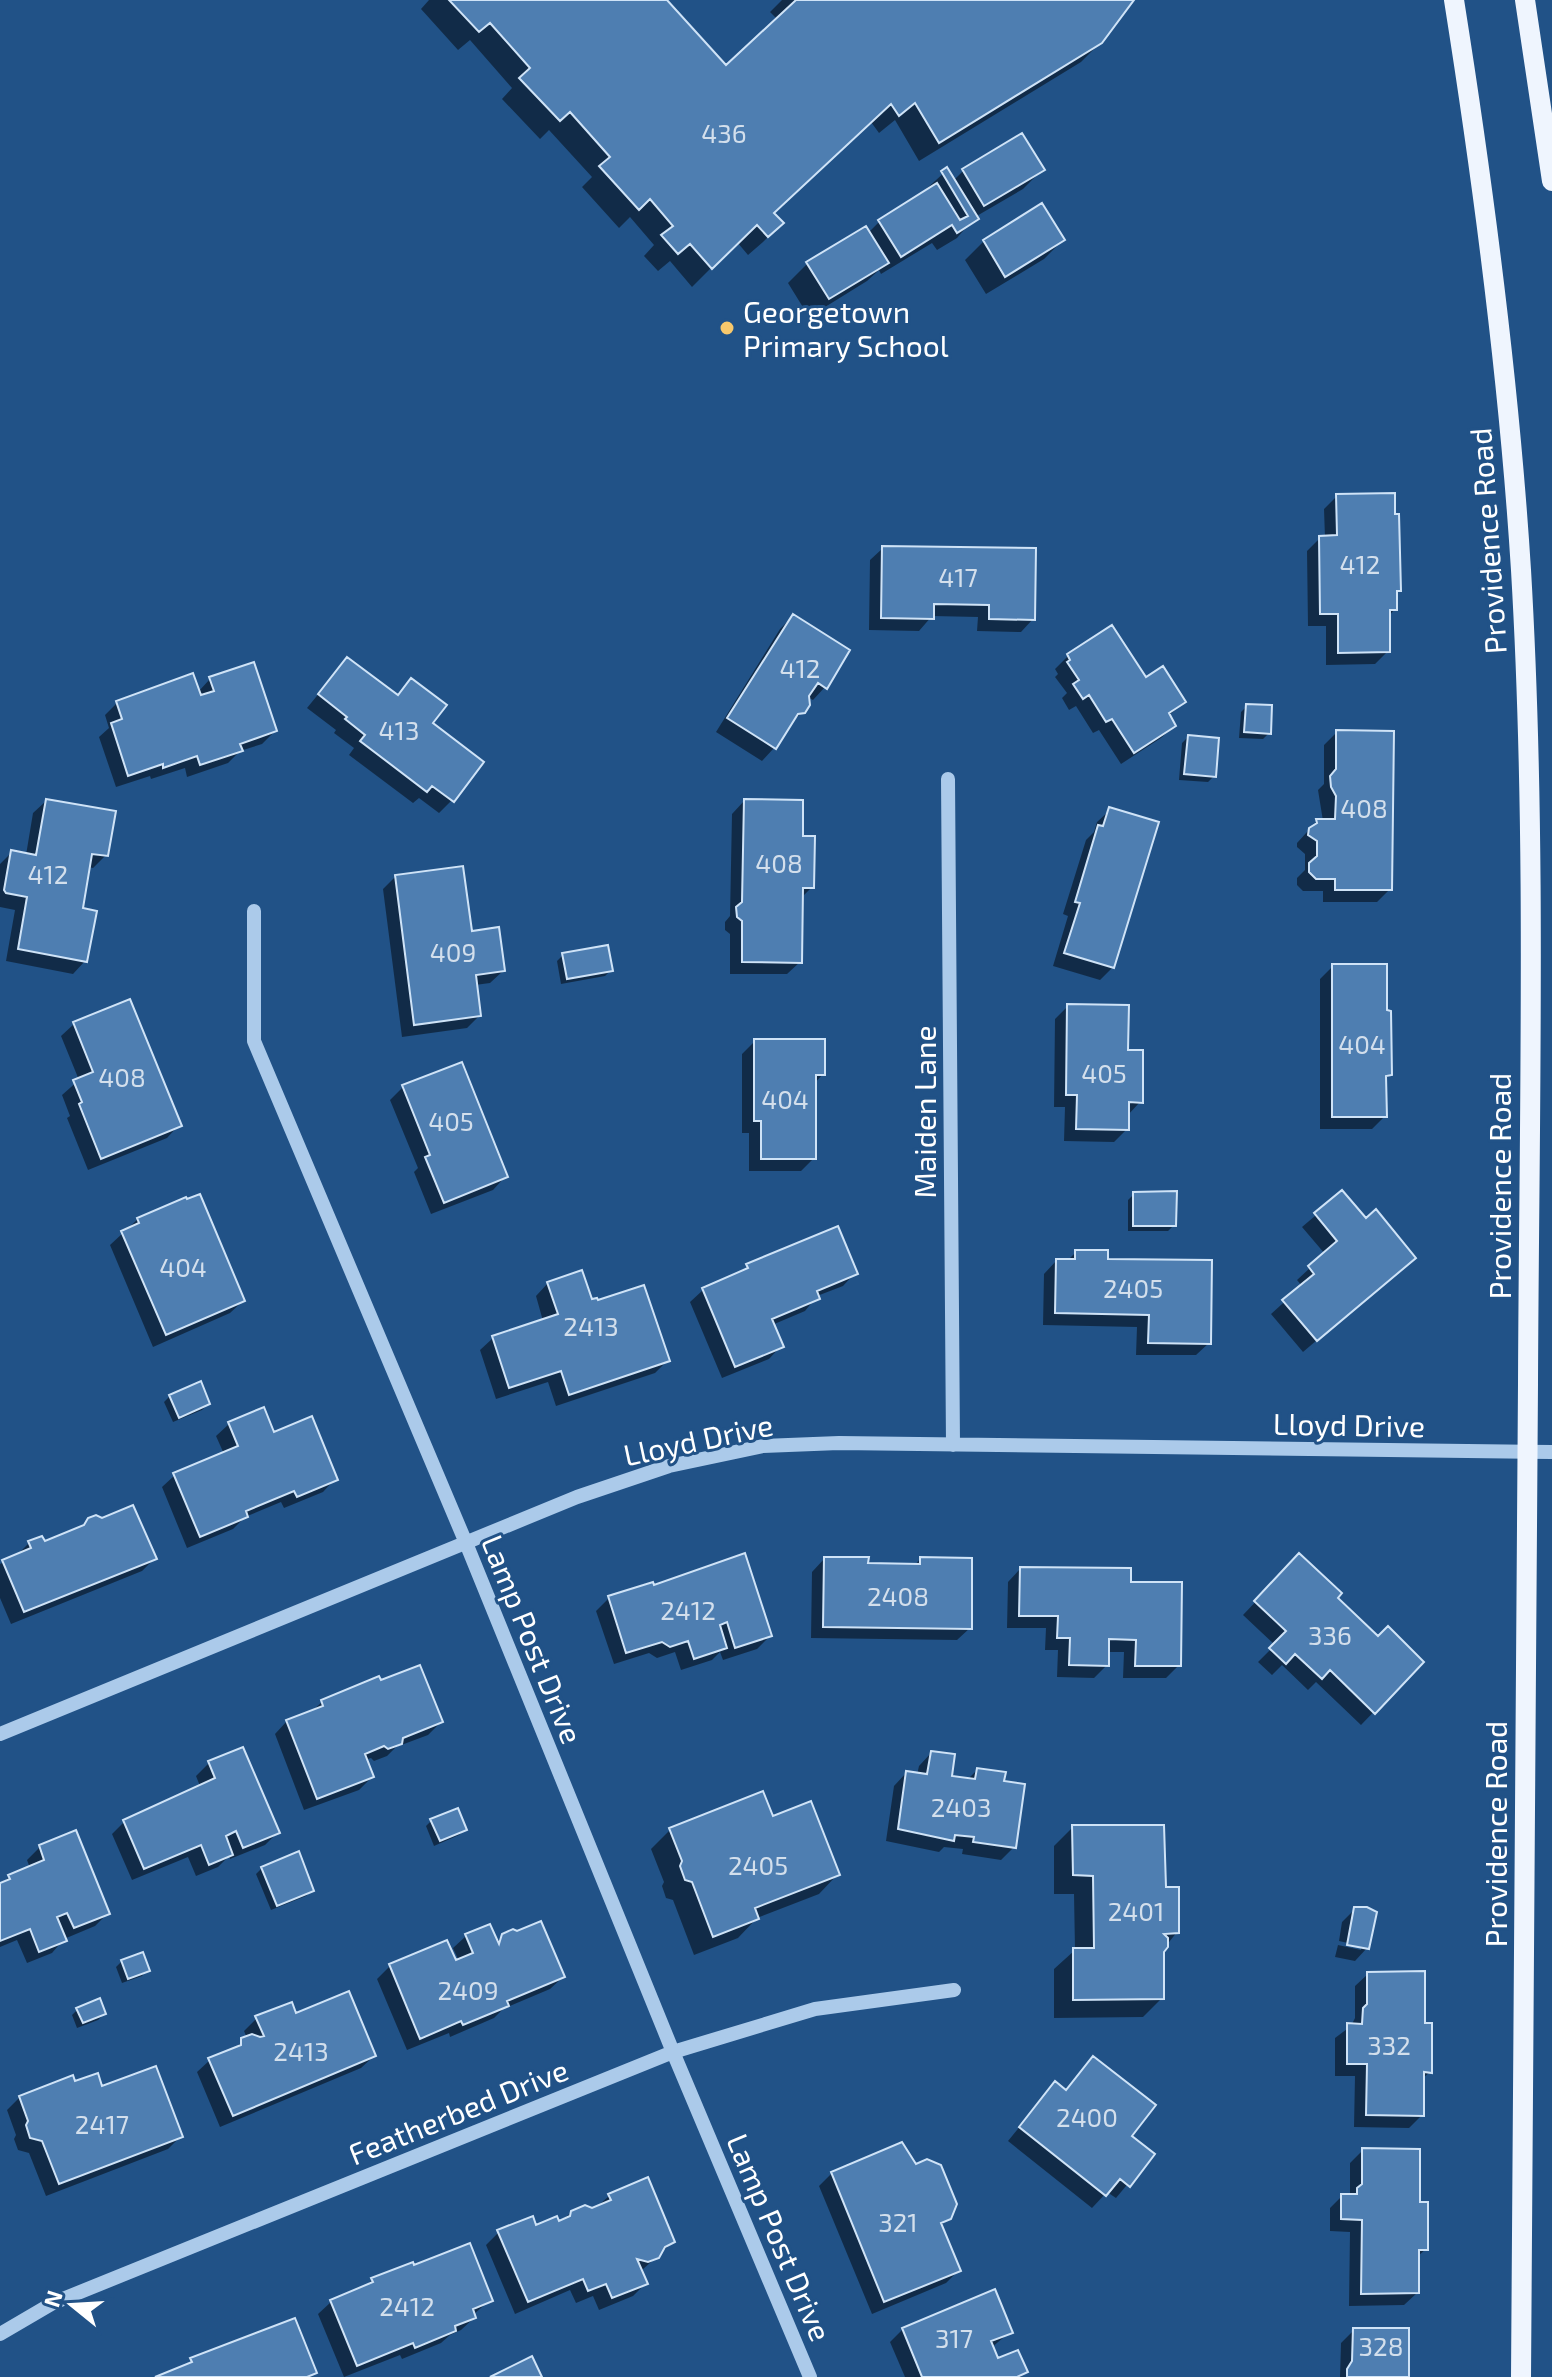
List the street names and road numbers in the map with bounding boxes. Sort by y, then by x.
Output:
street label: Providence Road [1461,427,1513,655]
street label: Maiden Lane [906,1025,942,1199]
street label: Providence Road [1481,1073,1517,1299]
street label: Lloyd Drive [1273,1405,1425,1443]
street label: Lloyd Drive [620,1406,776,1472]
street label: Lamp Post Drive [475,1530,591,1748]
street label: Providence Road [1477,1721,1513,1947]
street label: Featherbed Drive [343,2051,573,2171]
street label: Lamp Post Drive [720,2128,840,2346]

